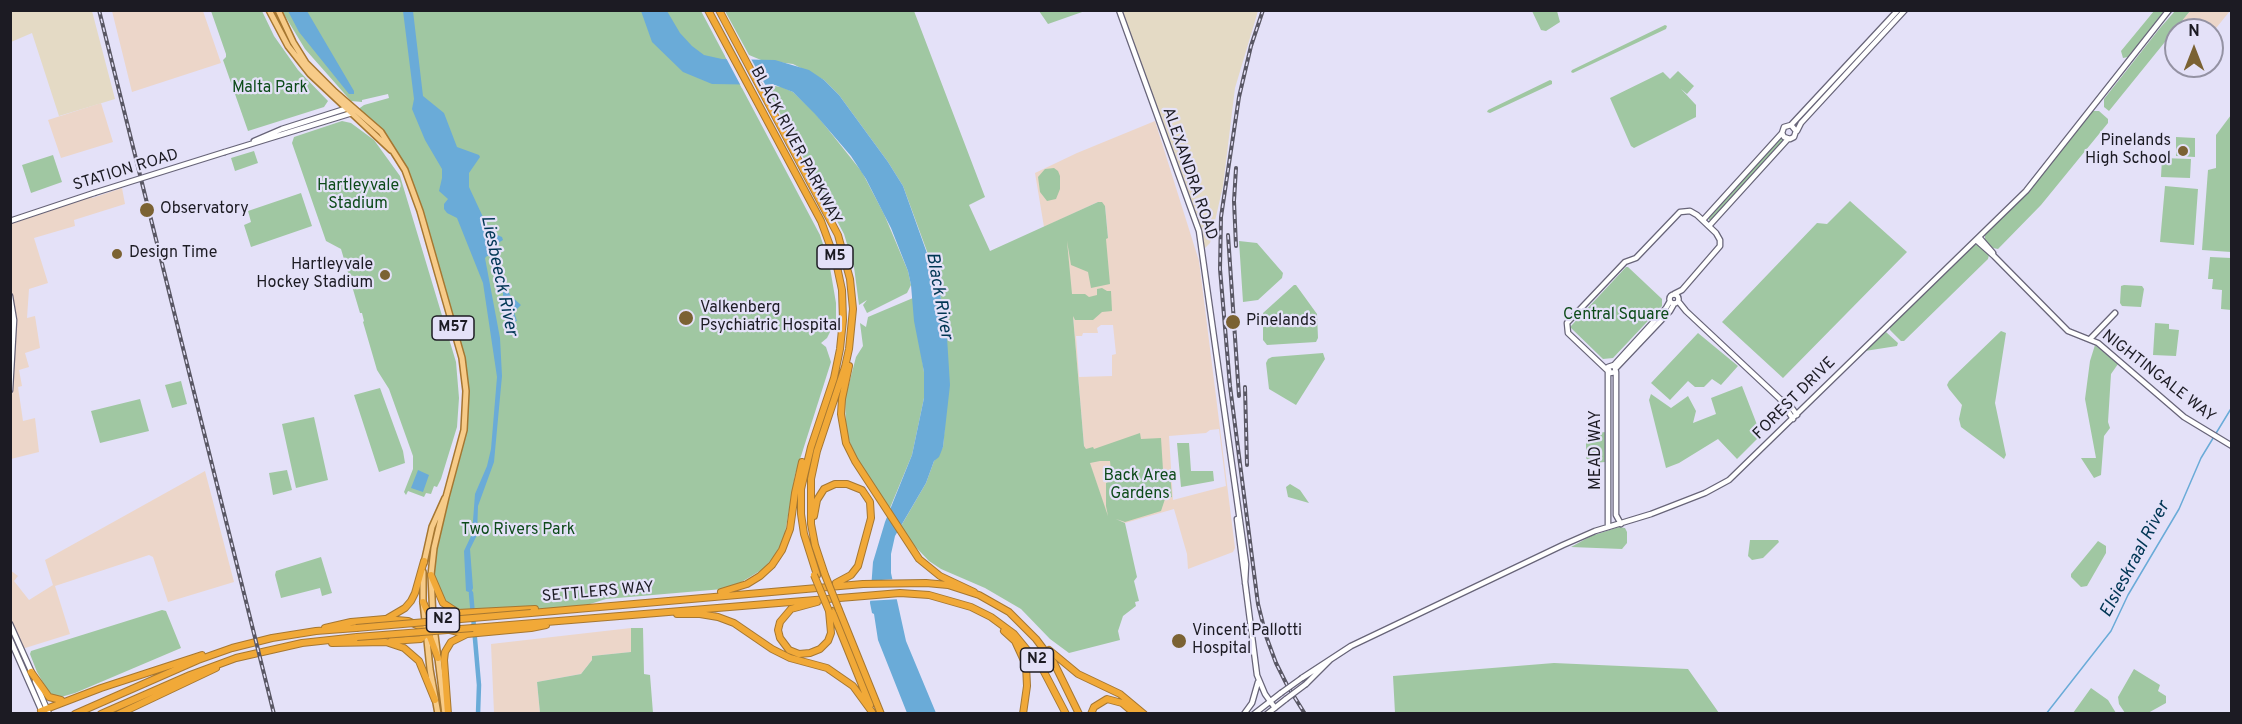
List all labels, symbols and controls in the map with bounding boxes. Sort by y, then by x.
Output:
north arrow [2164,18,2224,78]
text: N [2188,22,2200,42]
street label: BLACK RIVER PARKWAY [745,64,845,228]
park label: Malta Park [232,79,308,99]
street label: ALEXANDRA ROAD [1157,105,1221,243]
place label: Pinelands High School [2085,132,2171,170]
marker: Pinelands High School [2176,144,2190,158]
street label: STATION ROAD [71,146,181,196]
park label: Hartleyvale Stadium [317,177,399,215]
place label: Observatory [160,200,249,220]
marker: Observatory [138,201,156,219]
water label: Liesbeeck River [475,214,521,338]
place label: Design Time [129,244,217,264]
road number: M5 [817,245,853,269]
marker: Design Time [110,247,124,261]
water label: Black River [920,251,956,341]
place label: Hartleyvale Hockey Stadium [256,256,373,294]
marker: Hartleyvale Hockey Stadium [378,268,392,282]
place label: Valkenberg Psychiatric Hospital [700,299,841,337]
park label: Central Square [1563,306,1669,326]
marker: Valkenberg Psychiatric Hospital [677,309,695,327]
place label: Pinelands [1246,312,1317,332]
marker: Pinelands [1224,313,1242,331]
road number: M57 [432,316,474,340]
street label: NIGHTINGALE WAY [2097,327,2219,427]
street label: FOREST DRIVE [1750,354,1840,444]
street label: MEAD WAY [1587,410,1607,490]
park label: Back Area Gardens [1103,467,1177,505]
water label: Elsieskraal River [2096,498,2176,622]
park label: Two Rivers Park [461,521,575,541]
street label: SETTLERS WAY [541,579,655,607]
road number: N2 [426,608,460,632]
place label: Vincent Pallotti Hospital [1192,622,1302,660]
marker: Vincent Pallotti Hospital [1170,632,1188,650]
road number: N2 [1020,648,1054,672]

